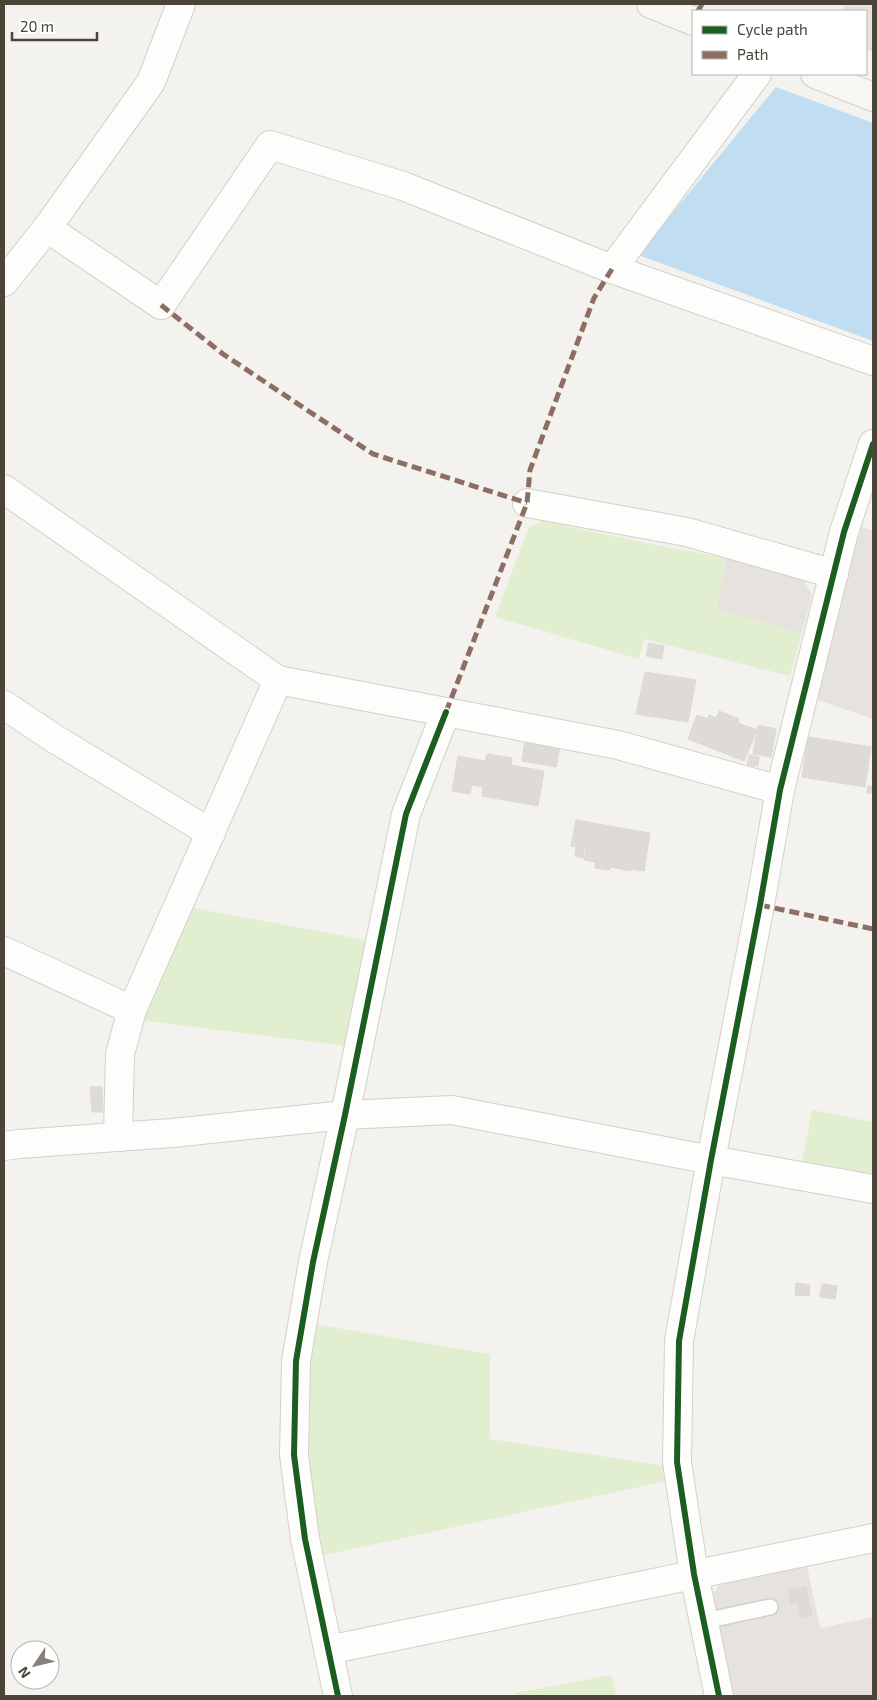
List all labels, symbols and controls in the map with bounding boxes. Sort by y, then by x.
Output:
scale bar [12,10,98,42]
legend [692,10,867,75]
text: 20 m [20,17,54,35]
text: Cycle path [737,20,808,38]
text: Path [737,45,768,63]
north arrow [10,1640,60,1690]
text: N [14,1664,34,1682]

